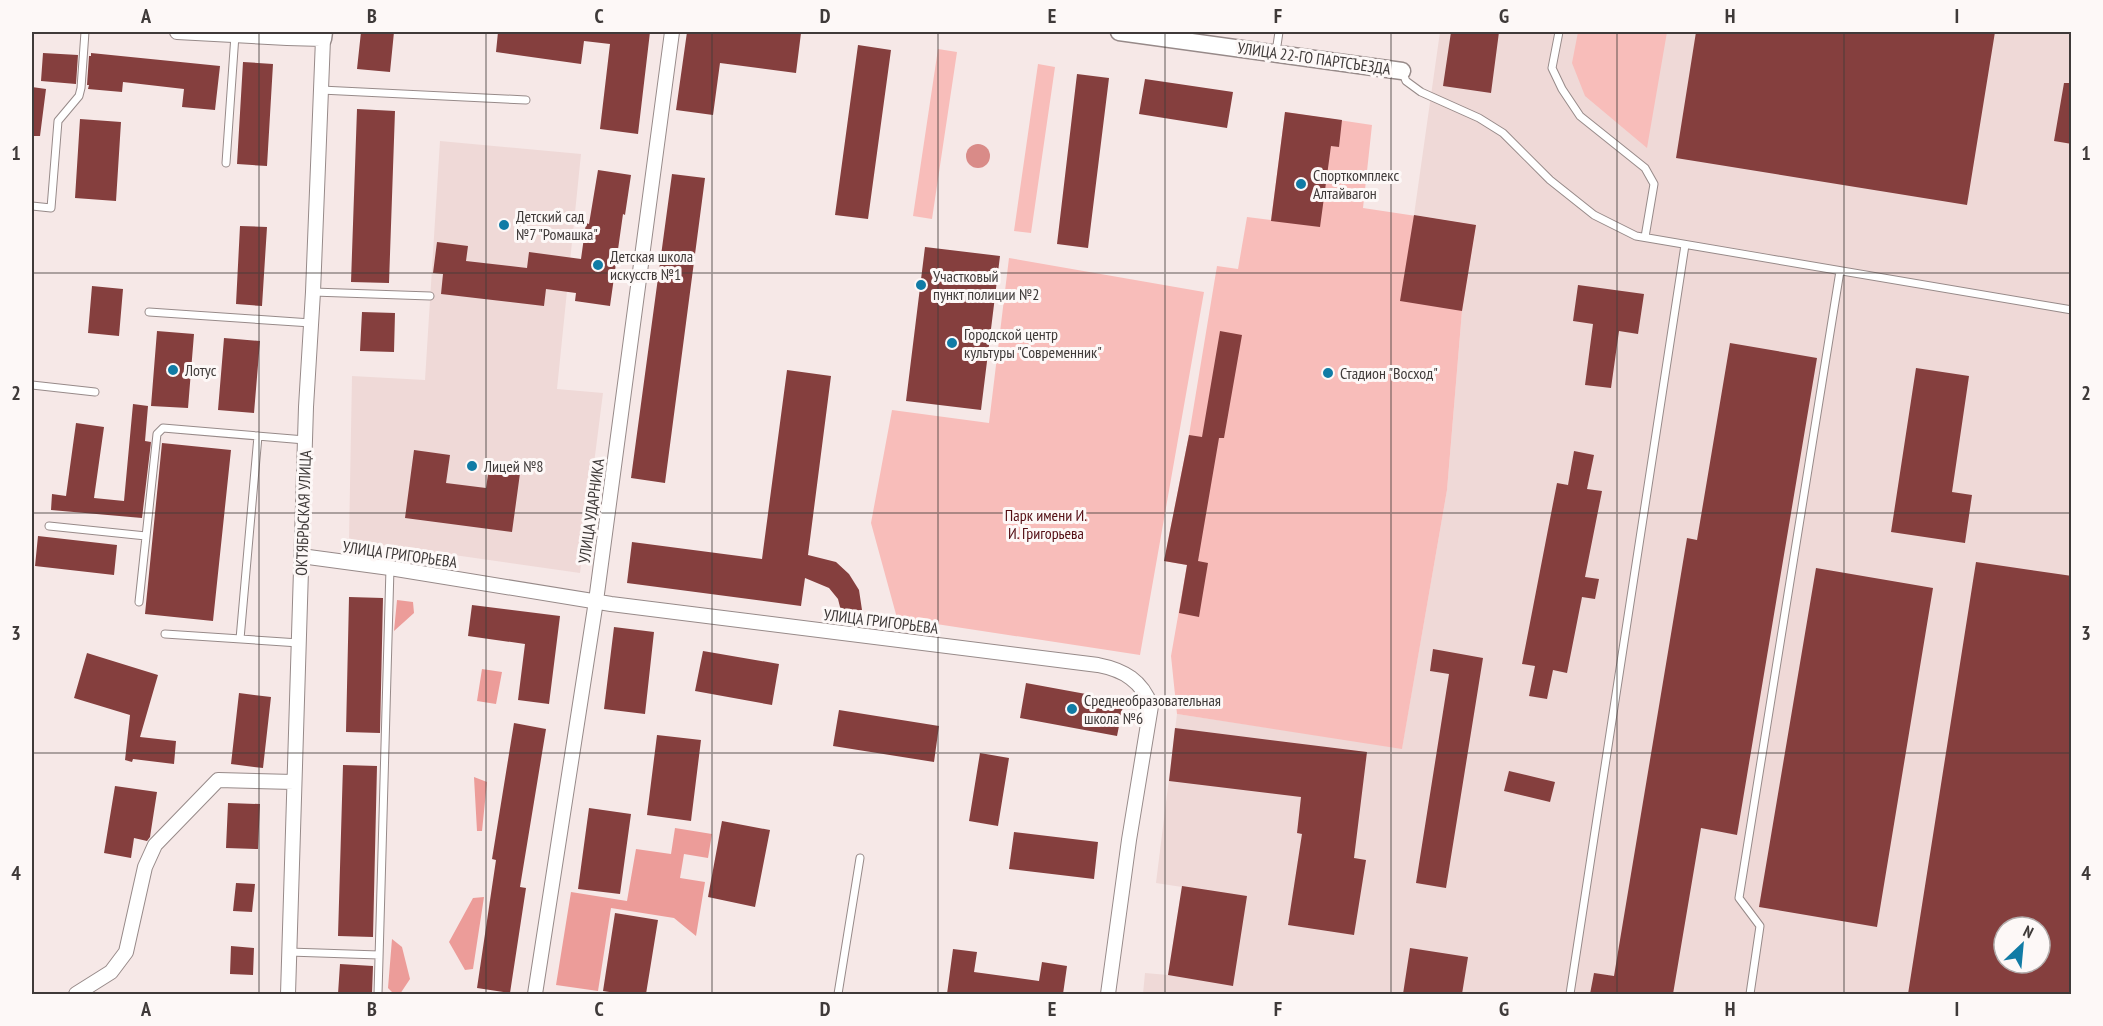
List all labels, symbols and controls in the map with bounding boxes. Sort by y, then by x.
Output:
text: A [140,3,152,29]
text: B [367,3,377,29]
text: C [594,3,604,29]
text: D [820,3,831,29]
text: E [1048,3,1056,29]
text: F [1274,3,1282,29]
text: G [1499,3,1509,29]
text: H [1725,3,1735,29]
text: I [1955,3,1959,29]
street label: УЛИЦА 22-ГО ПАРТСЪЕЗДА [1236,37,1392,79]
text: 1 [11,140,21,166]
text: 1 [2081,140,2091,166]
place label: Спорткомплекс Алтайвагон [1313,165,1399,203]
marker: Спорткомплекс Алтайвагон [1294,177,1308,191]
place label: Детский сад №7 "Ромашка" [516,206,598,244]
marker: Детский сад №7 "Ромашка" [497,218,511,232]
place label: Детская школа искусств №1 [610,246,693,284]
marker: Детская школа искусств №1 [591,258,605,272]
place label: Участковый пункт полиции №2 [933,266,1039,304]
marker: Участковый пункт полиции №2 [914,278,928,292]
place label: Городской центр культуры "Современник" [964,324,1102,362]
marker: Городской центр культуры "Современник" [945,336,959,350]
place label: Лотус [184,360,217,380]
marker: Лотус [166,363,180,377]
place label: Стадион "Восход" [1340,363,1438,383]
marker: Стадион "Восход" [1321,366,1335,380]
text: 2 [11,380,21,406]
text: 2 [2081,380,2091,406]
street label: ОКТЯБРЬСКАЯ УЛИЦА [291,449,315,576]
place label: Лицей №8 [483,456,544,476]
street label: УЛИЦА УДАРНИКА [574,457,608,565]
marker: Лицей №8 [465,459,479,473]
park label: Парк имени И. И. Григорьева [1005,505,1087,543]
street label: УЛИЦА ГРИГОРЬЕВА [342,536,459,572]
street label: УЛИЦА ГРИГОРЬЕВА [823,604,940,638]
text: 3 [11,620,21,646]
text: 3 [2081,620,2091,646]
place label: Среднеобразовательная школа №6 [1084,690,1221,728]
marker: Среднеобразовательная школа №6 [1065,702,1079,716]
text: 4 [11,860,21,886]
text: 4 [2081,860,2091,886]
north arrow [1992,915,2052,975]
text: N [2020,921,2037,942]
text: A [140,996,152,1022]
text: B [367,996,377,1022]
text: C [594,996,604,1022]
text: D [820,996,831,1022]
text: E [1048,996,1056,1022]
text: F [1274,996,1282,1022]
text: G [1499,996,1509,1022]
text: H [1725,996,1735,1022]
text: I [1955,996,1959,1022]

